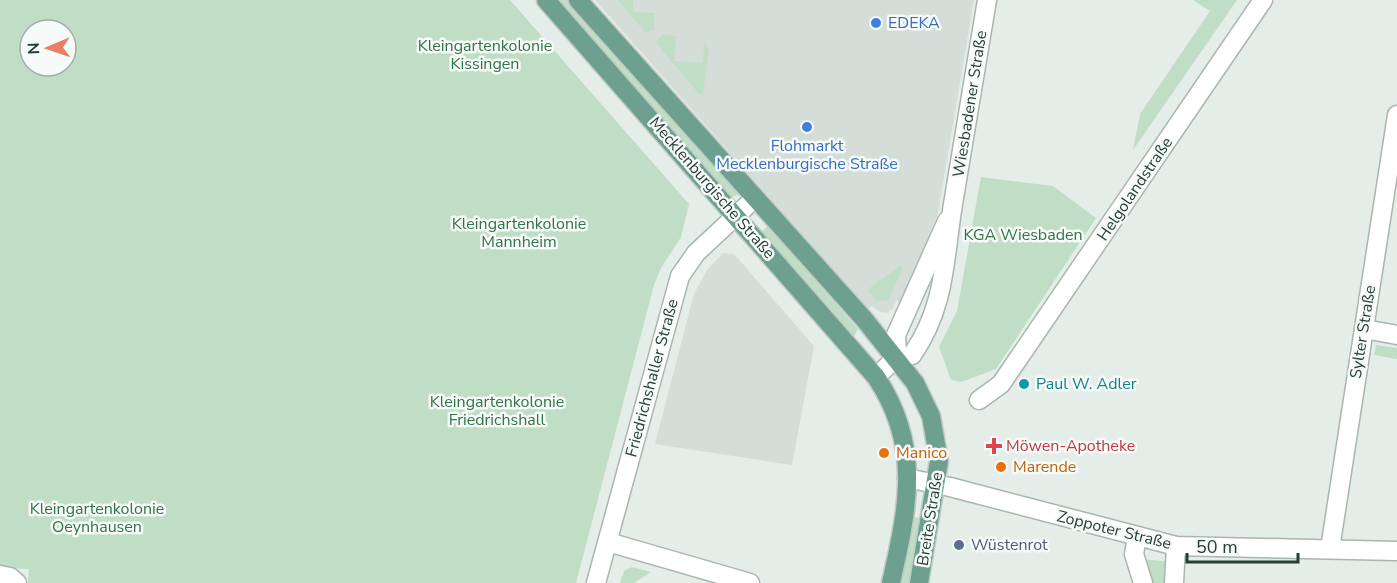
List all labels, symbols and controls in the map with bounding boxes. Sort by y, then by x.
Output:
place label: EDEKA [888,12,940,34]
marker: EDEKA [869,16,883,30]
north arrow [18,18,78,78]
street label: Wiesbadener Straße [948,29,992,179]
park label: Kleingartenkolonie Kissingen [418,35,552,75]
text: N [23,42,45,55]
street label: Mecklenburgische Straße [644,112,780,264]
marker: Flohmarkt Mecklenburgische Straße [800,120,814,134]
street label: Helgolandstraße [1092,133,1178,245]
place label: Flohmarkt Mecklenburgische Straße [716,135,898,175]
park label: Kleingartenkolonie Mannheim [452,213,586,253]
park label: KGA Wiesbaden [963,224,1083,246]
street label: Sylter Straße [1345,284,1381,380]
street label: Friedrichshaller Straße [620,297,684,459]
place label: Paul W. Adler [1036,373,1137,395]
marker: Paul W. Adler [1017,377,1031,391]
park label: Kleingartenkolonie Friedrichshall [430,391,564,431]
place label: Möwen-Apotheke [1006,435,1135,457]
marker: Möwen-Apotheke [987,439,1001,453]
place label: Manico [896,442,947,464]
marker: Manico [877,446,891,460]
place label: Marende [1013,456,1076,478]
marker: Marende [994,460,1008,474]
street label: Breite Straße [912,471,948,567]
park label: Kleingartenkolonie Oeynhausen [30,498,164,538]
street label: Zoppoter Straße [1054,505,1174,555]
scale bar [1187,526,1298,564]
place label: Wüstenrot [971,534,1048,556]
text: 50 m [1196,535,1238,559]
marker: Wüstenrot [952,538,966,552]

